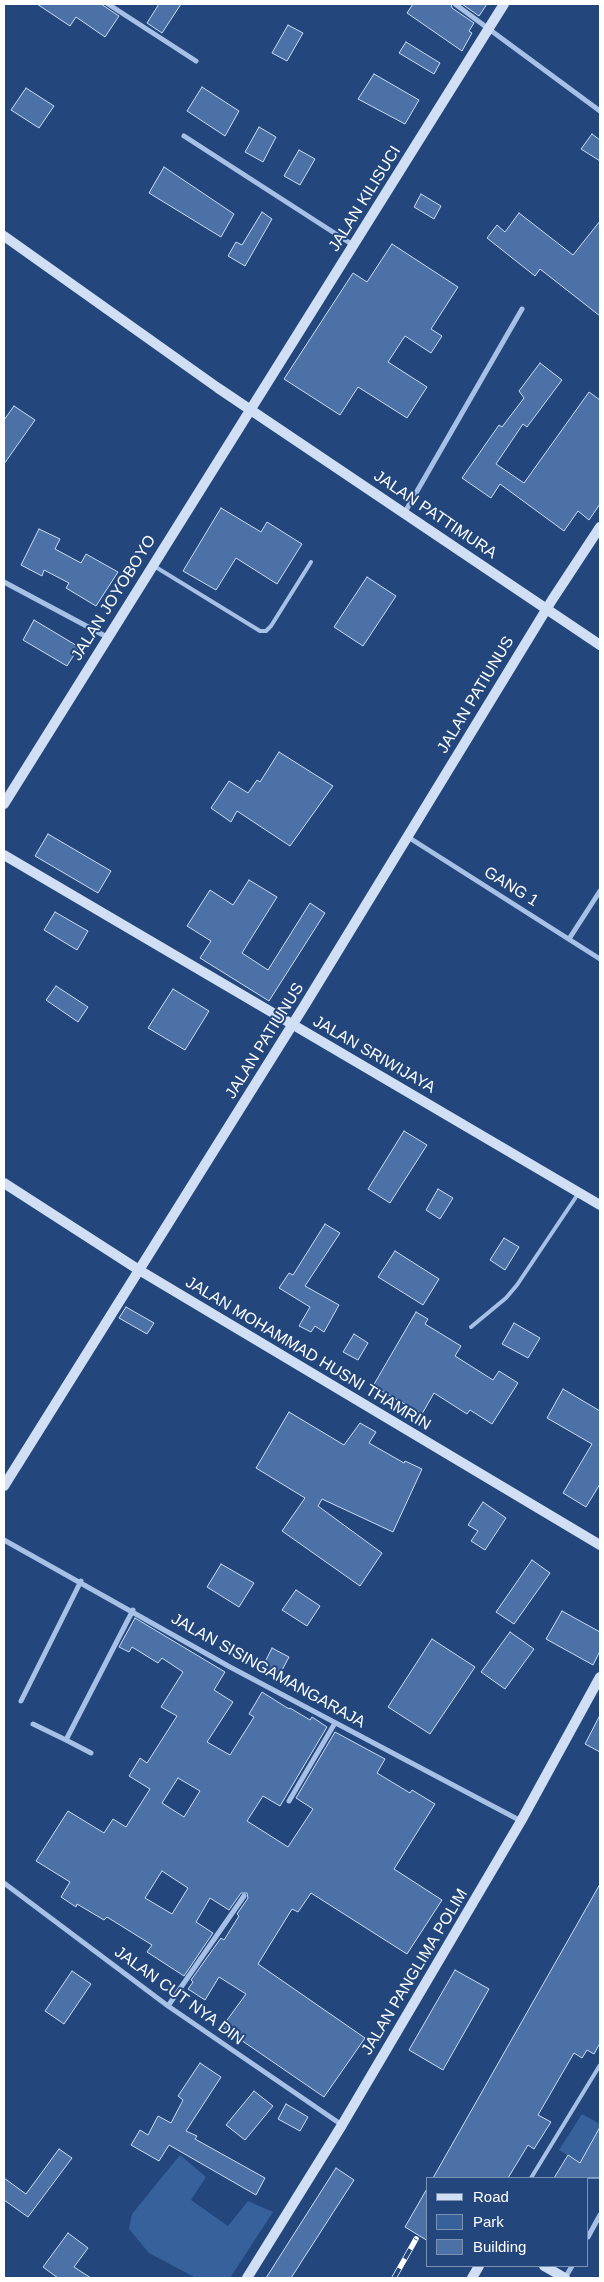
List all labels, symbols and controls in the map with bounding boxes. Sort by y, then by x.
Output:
street label: JALAN KILISUCI [325,143,405,255]
street label: JALAN PATTIMURA [370,467,500,563]
street label: JALAN JOYOBOYO [68,532,160,664]
street label: JALAN PATIUNUS [434,633,518,757]
street label: GANG 1 [480,863,542,911]
street label: JALAN PATIUNUS [222,980,308,1102]
street label: JALAN SRIWIJAYA [309,1012,439,1098]
street label: JALAN MOHAMMAD HUSNI THAMRIN [182,1273,434,1435]
street label: JALAN SISINGAMANGARAJA [168,1610,368,1732]
street label: JALAN PANGLIMA POLIM [358,1886,472,2058]
street label: JALAN CUT NYA DIN [111,1943,247,2049]
legend [426,2177,589,2267]
text: Road [473,2188,509,2205]
text: Park [473,2213,504,2230]
text: Building [473,2238,526,2255]

